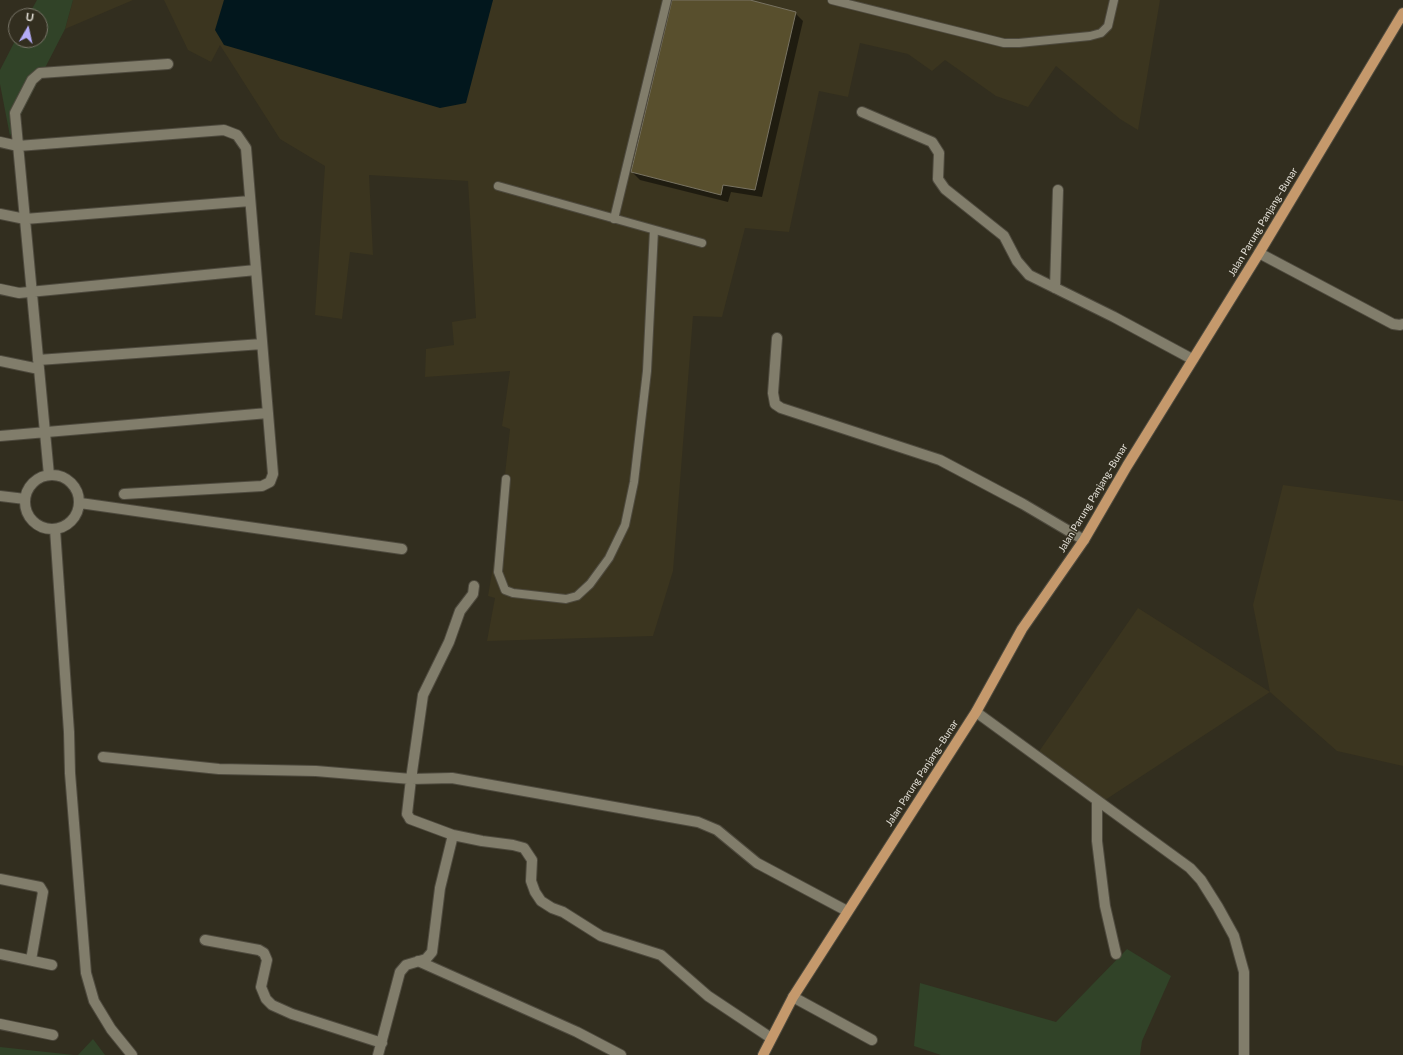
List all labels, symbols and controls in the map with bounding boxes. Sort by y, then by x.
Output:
north arrow [8,8,48,48]
text: U [25,10,35,24]
street label: Jalan Parung Panjang–Bunar [1226,166,1300,278]
street label: Jalan Parung Panjang–Bunar [1056,442,1130,554]
street label: Jalan Parung Panjang–Bunar [883,718,961,828]

